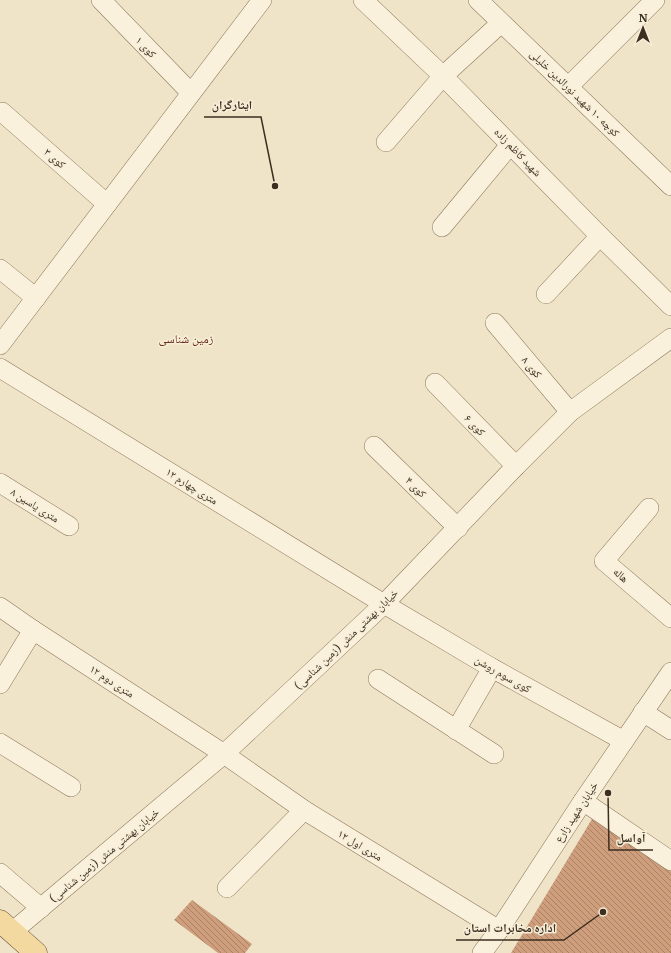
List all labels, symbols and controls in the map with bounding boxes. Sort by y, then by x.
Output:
north arrow [623,8,663,48]
text: N [639,11,648,25]
street label: کوی ۱ [133,33,160,61]
street label: کوچه ۱۰ شهید نورالدین خلیلی [527,47,623,140]
callout: ایثارگران [204,93,261,117]
text: ایثارگران [212,97,252,113]
street label: شهید کاظم زاده [491,125,545,180]
street label: کوی ۳ [41,145,69,171]
district label: زمین شناسی [159,331,214,346]
street label: کوی ۸ [519,353,545,381]
street label: کوی ۶ [462,411,489,439]
street label: ۱۲ متری چهارم [163,464,221,508]
street label: کوی ۴ [403,474,430,501]
street label: ۸ متری یاسین [8,485,62,525]
street label: هاله [610,565,632,586]
street label: خیابان بهشتی منش (زمین شناسی) [291,586,401,692]
street label: کوی سوم روشن [472,652,534,696]
street label: ۱۲ متری دوم [87,661,137,701]
street label: خیابان شهید زارع [551,779,601,845]
street label: خیابان بهشتی منش (زمین شناسی) [46,805,162,905]
street label: ۱۲ متری اول [335,826,385,864]
callout: آواسل [609,826,653,850]
text: آواسل [617,830,646,846]
callout: اداره مخابرات استان [456,916,564,940]
text: اداره مخابرات استان [464,920,556,936]

